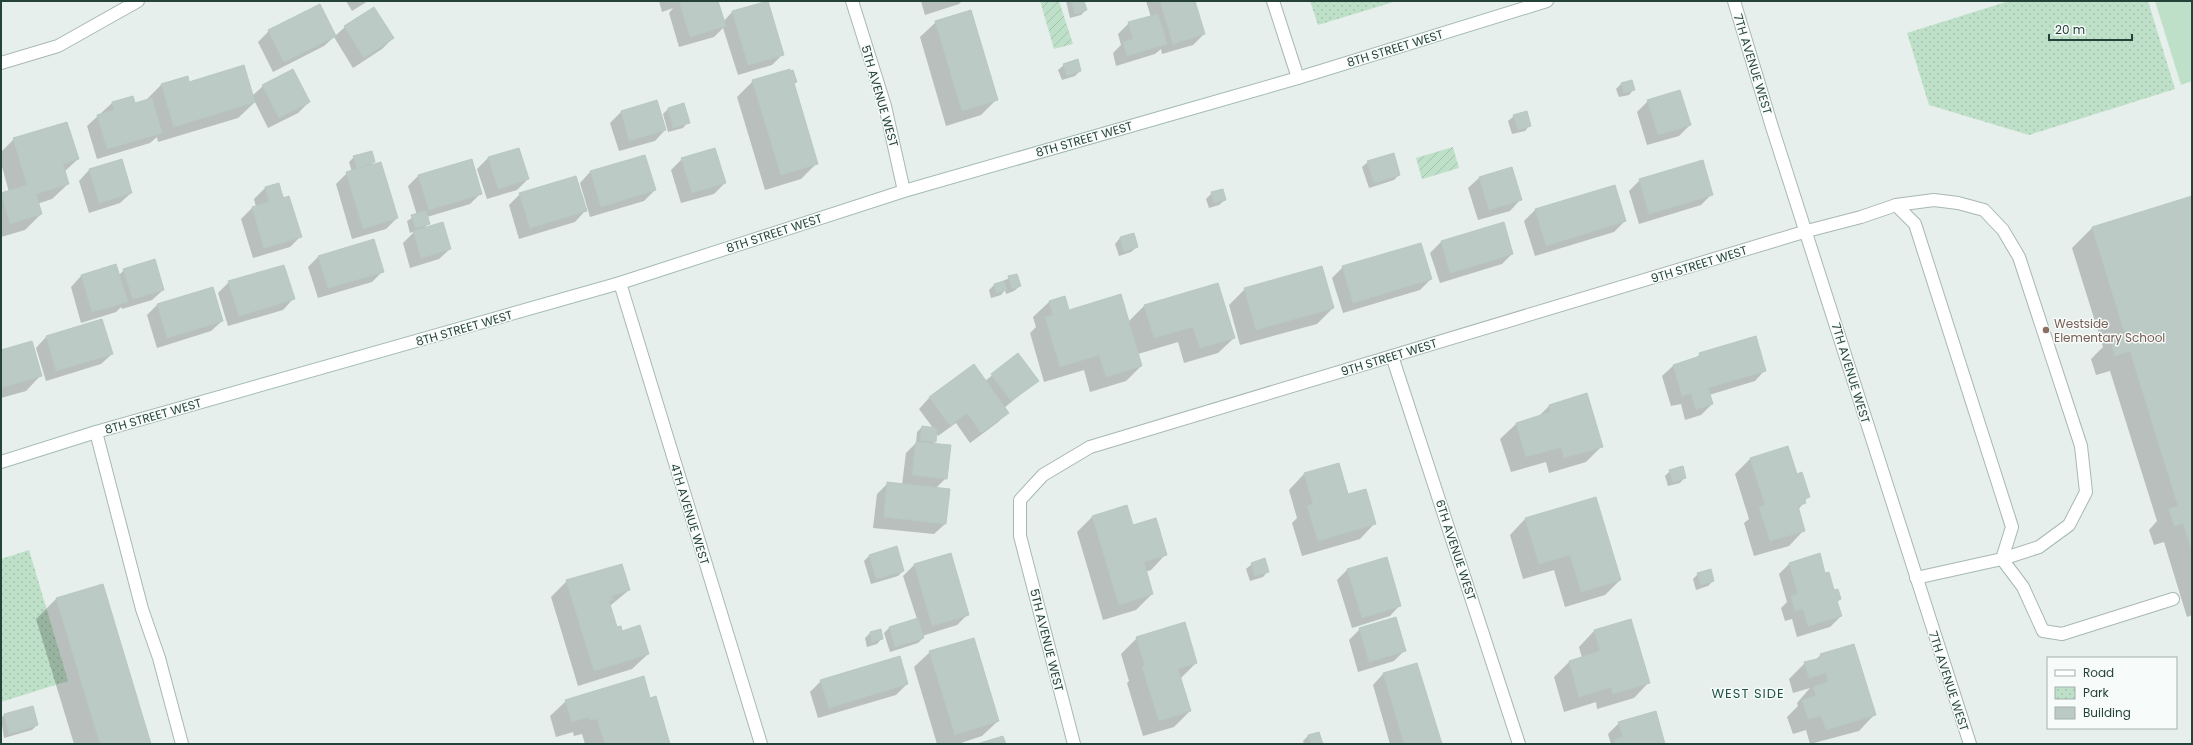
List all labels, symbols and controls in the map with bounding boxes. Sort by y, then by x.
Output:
street label: 7TH AVENUE WEST [1730,12,1777,117]
scale bar [2049,16,2132,42]
text: 20 m [2055,21,2085,38]
street label: 8TH STREET WEST [1345,25,1446,71]
street label: 5TH AVENUE WEST [857,43,903,149]
street label: 8TH STREET WEST [1034,117,1135,161]
street label: 8TH STREET WEST [724,209,825,257]
street label: 9TH STREET WEST [1649,241,1750,287]
street label: 8TH STREET WEST [414,306,515,350]
place label: Westside Elementary School [2054,315,2165,346]
street label: 7TH AVENUE WEST [1828,321,1875,426]
marker: Westside Elementary School [2041,325,2051,335]
street label: 9TH STREET WEST [1339,334,1440,380]
street label: 8TH STREET WEST [103,394,204,438]
street label: 4TH AVENUE WEST [666,461,714,567]
street label: 6TH AVENUE WEST [1432,497,1481,603]
street label: 5TH AVENUE WEST [1026,587,1068,694]
street label: 7TH AVENUE WEST [1925,629,1973,734]
legend [2047,657,2177,729]
text: Road [2083,664,2114,681]
district label: WEST SIDE [1711,684,1785,703]
text: Park [2083,684,2110,701]
text: Building [2083,704,2131,721]

